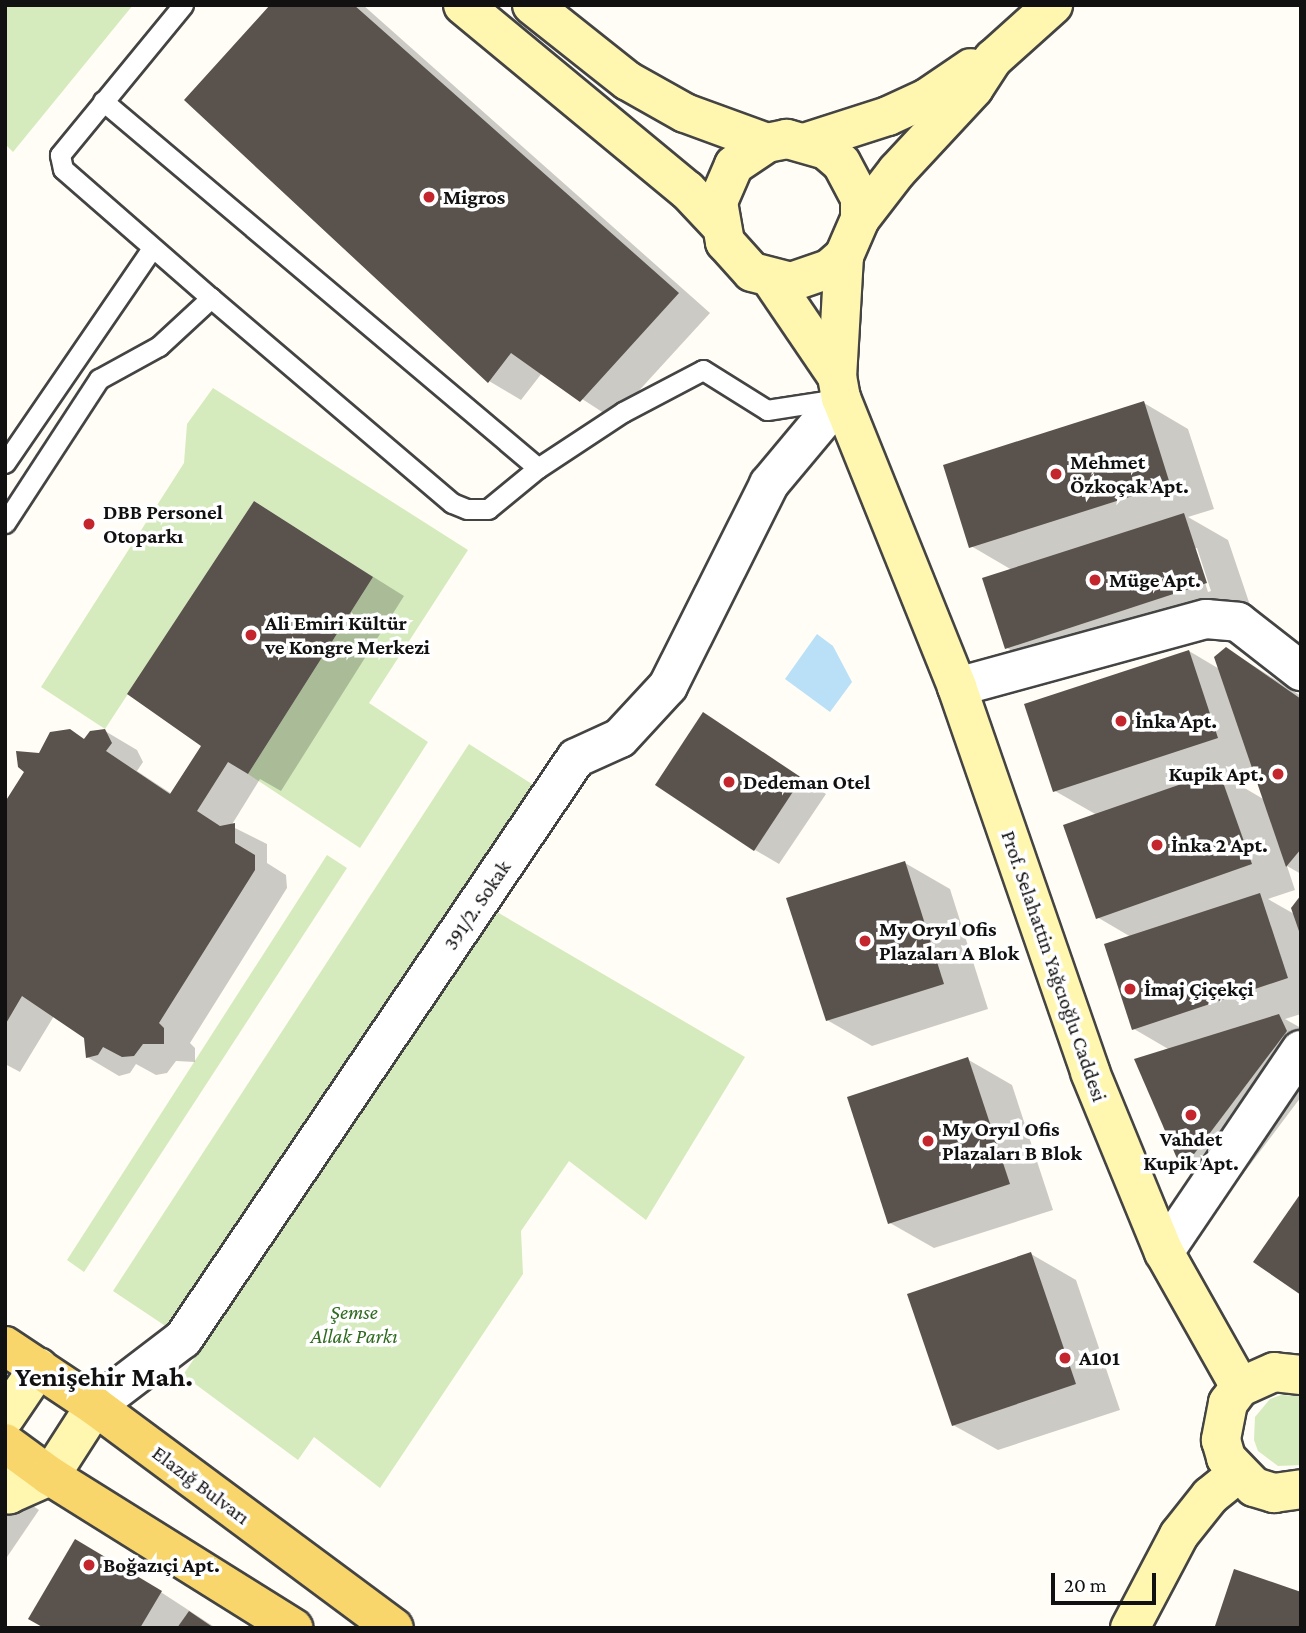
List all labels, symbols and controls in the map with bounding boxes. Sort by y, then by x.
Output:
place label: Migros [443,184,505,210]
marker: Migros [421,189,437,205]
place label: Mehmet Özkoçak Apt. [1070,449,1189,499]
marker: Mehmet Özkoçak Apt. [1048,466,1064,482]
place label: DBB Personel Otoparkı [103,499,223,549]
marker: DBB Personel Otoparkı [81,516,97,532]
place label: Müge Apt. [1109,567,1201,593]
marker: Müge Apt. [1087,572,1103,588]
place label: Ali Emiri Kültür ve Kongre Merkezi [265,610,430,660]
marker: Ali Emiri Kültür ve Kongre Merkezi [243,627,259,643]
place label: İnka Apt. [1135,708,1217,734]
marker: İnka Apt. [1113,713,1129,729]
place label: Kupik Apt. [1169,761,1264,787]
marker: Kupik Apt. [1270,766,1286,782]
place label: Dedeman Otel [743,769,870,795]
marker: Dedeman Otel [721,774,737,790]
street label: Prof. Selahattin Yağcıoğlu Caddesi [996,827,1112,1105]
place label: İnka 2 Apt. [1171,832,1268,858]
marker: İnka 2 Apt. [1149,837,1165,853]
street label: 391/2. Sokak [438,855,516,955]
place label: My Oryıl Ofis Plazaları A Blok [879,916,1019,966]
marker: My Oryıl Ofis Plazaları A Blok [857,933,873,949]
place label: İmaj Çiçekçi [1144,976,1254,1002]
marker: İmaj Çiçekçi [1122,981,1138,997]
marker: Vahdet Kupik Apt. [1183,1107,1199,1123]
place label: My Oryıl Ofis Plazaları B Blok [942,1116,1082,1166]
place label: Vahdet Kupik Apt. [1143,1126,1239,1176]
marker: My Oryıl Ofis Plazaları B Blok [920,1133,936,1149]
park label: Şemse Allak Parkı [310,1299,398,1349]
place label: A101 [1079,1345,1120,1371]
marker: A101 [1057,1350,1073,1366]
district label: Yenişehir Mah. [15,1360,193,1394]
street label: Elazığ Bulvarı [147,1440,255,1530]
place label: Boğazıçi Apt. [103,1552,220,1578]
marker: Boğazıçi Apt. [81,1557,97,1573]
scale bar [1054,1560,1159,1604]
text: 20 m [1064,1573,1107,1597]

